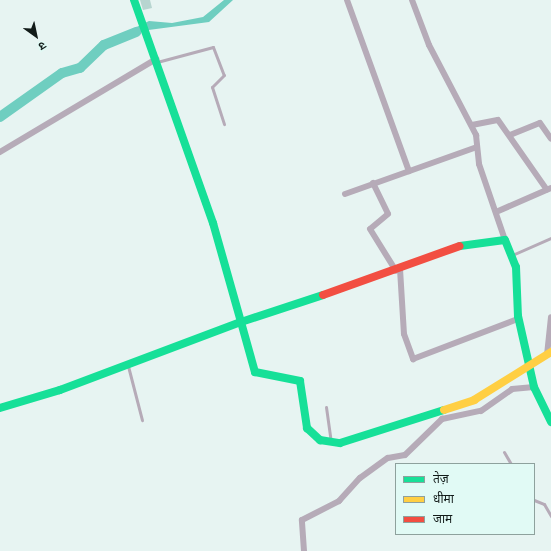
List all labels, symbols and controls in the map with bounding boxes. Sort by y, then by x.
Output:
north arrow [16,16,56,56]
text: उ [36,38,50,55]
legend [395,463,535,535]
text: तेज़ [433,470,449,487]
text: धीमा [433,490,454,507]
text: जाम [433,510,452,527]

